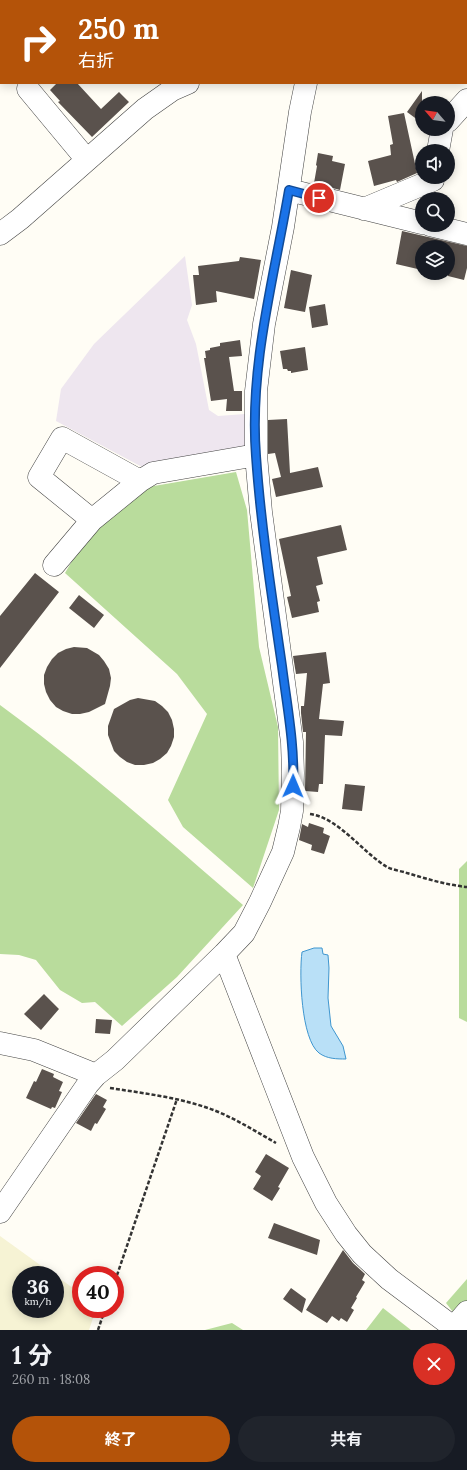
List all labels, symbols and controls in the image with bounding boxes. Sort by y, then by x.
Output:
text: 250 m [78,11,159,47]
icon: right [12,16,64,68]
text: 右折 [78,49,114,72]
north arrow [415,96,455,136]
map controls [415,96,455,280]
button: sound [415,144,455,184]
pin [302,181,336,215]
icon: arrive [308,187,330,209]
button: search [415,192,455,232]
button: layers [415,240,455,280]
position arrow [272,765,314,807]
speed limit sign: 40 [72,1266,124,1318]
text: 36 [27,1274,49,1299]
text: km/h [24,1295,52,1308]
text: 1 分 [12,1340,52,1371]
button: close [413,1343,455,1385]
text: 260 m · 18:08 [12,1371,90,1388]
button: 終了 [12,1416,230,1462]
button: 共有 [238,1416,455,1462]

